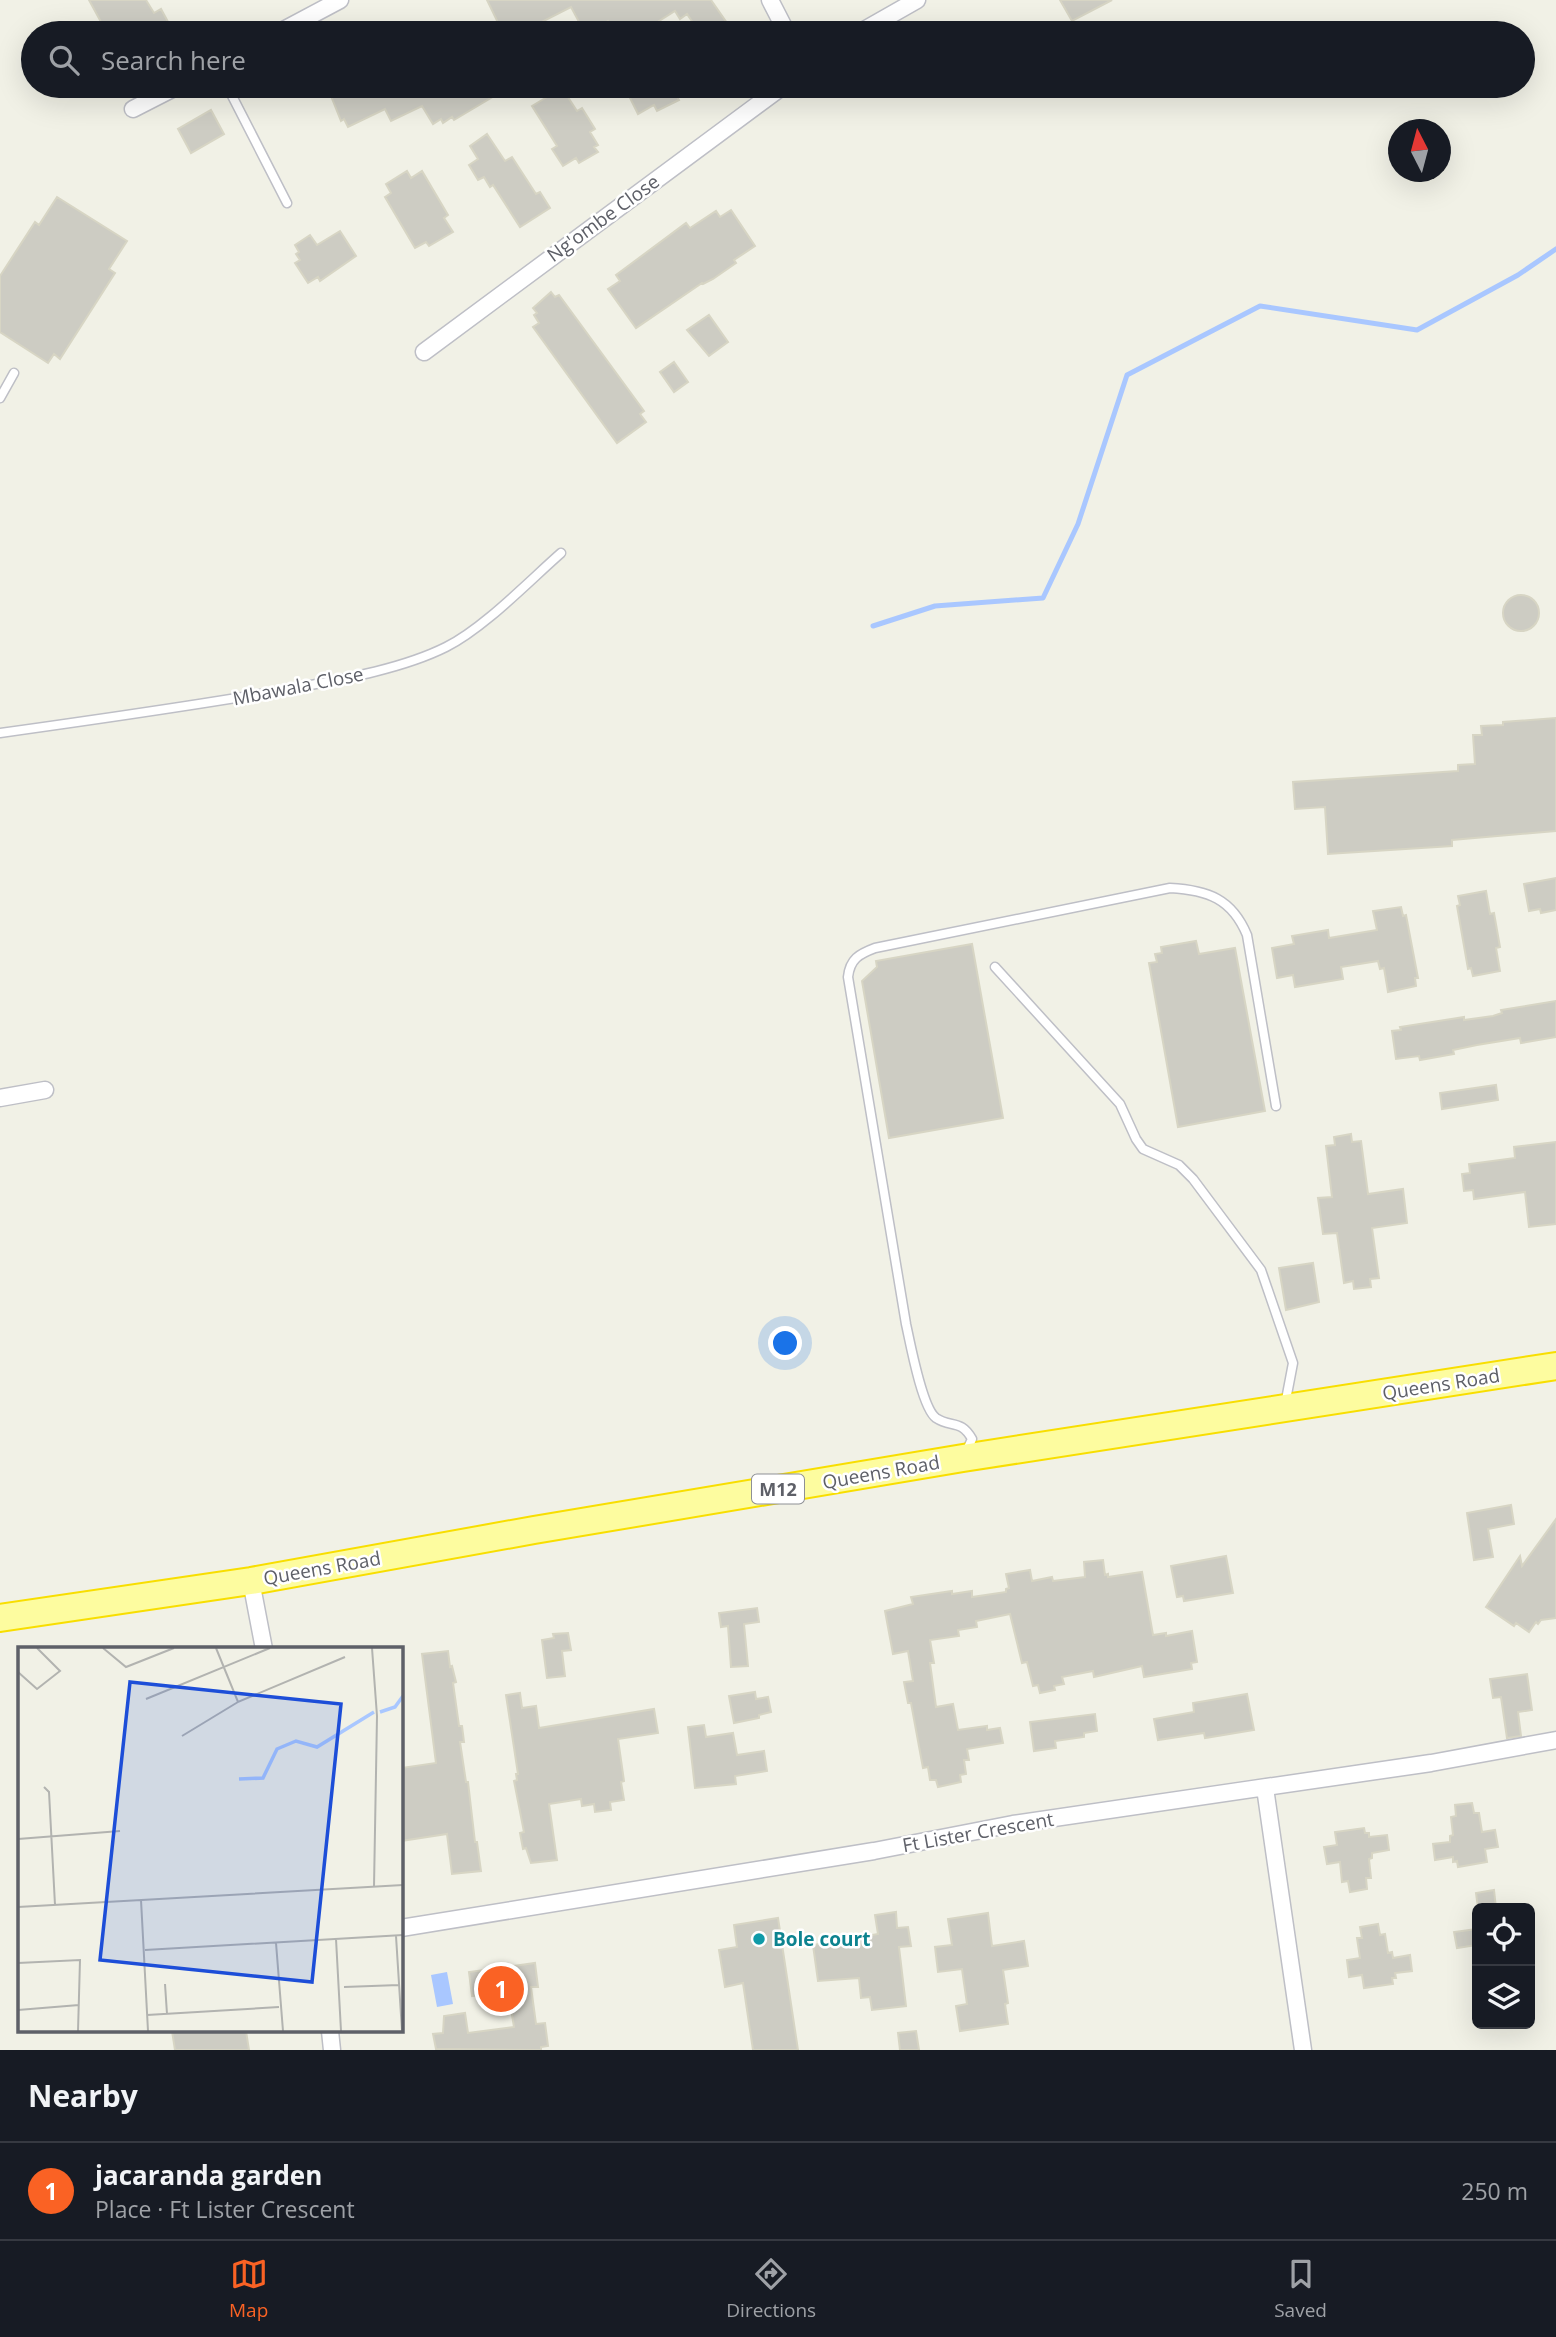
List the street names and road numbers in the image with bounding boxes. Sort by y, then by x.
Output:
street label: Ng'ombe Close [542,168,664,268]
street label: Mbawala Close [230,661,366,711]
street label: Queens Road [1380,1362,1502,1406]
street label: Queens Road [820,1449,942,1495]
road number: M12 [752,1474,804,1504]
street label: Queens Road [261,1545,383,1591]
street label: Ft Lister Crescent [900,1806,1056,1858]

